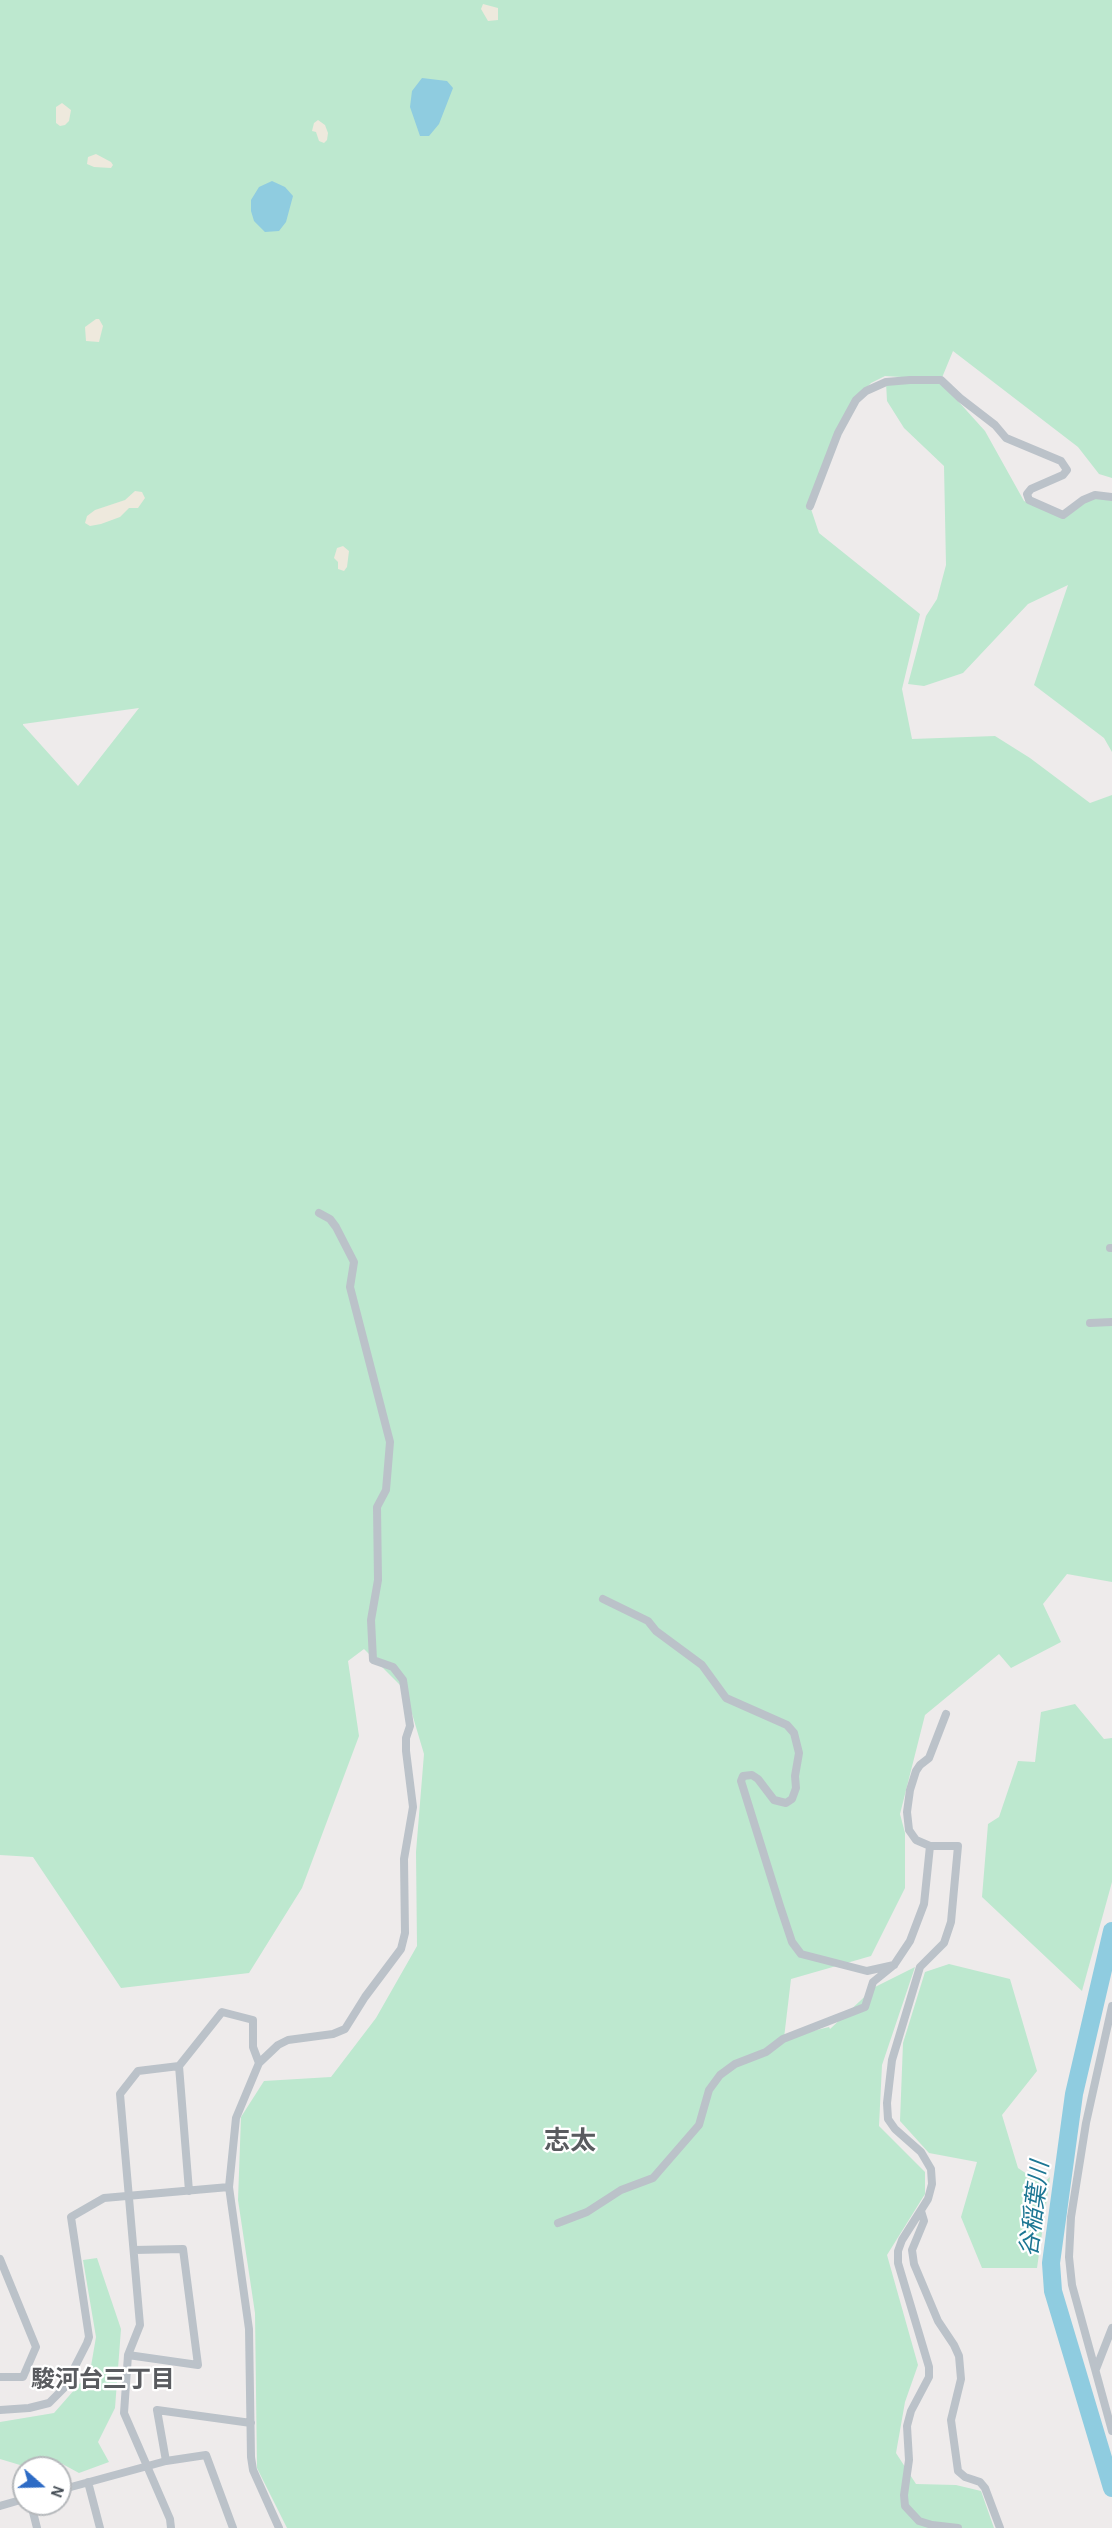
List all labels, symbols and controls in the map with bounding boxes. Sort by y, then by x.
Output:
district label: 志太 [544,2125,596,2157]
water label: 谷稲葉川 [1015,2160,1055,2258]
district label: 駿河台三丁目 [31,2366,175,2394]
north arrow [12,2456,72,2516]
text: N [48,2484,66,2499]

